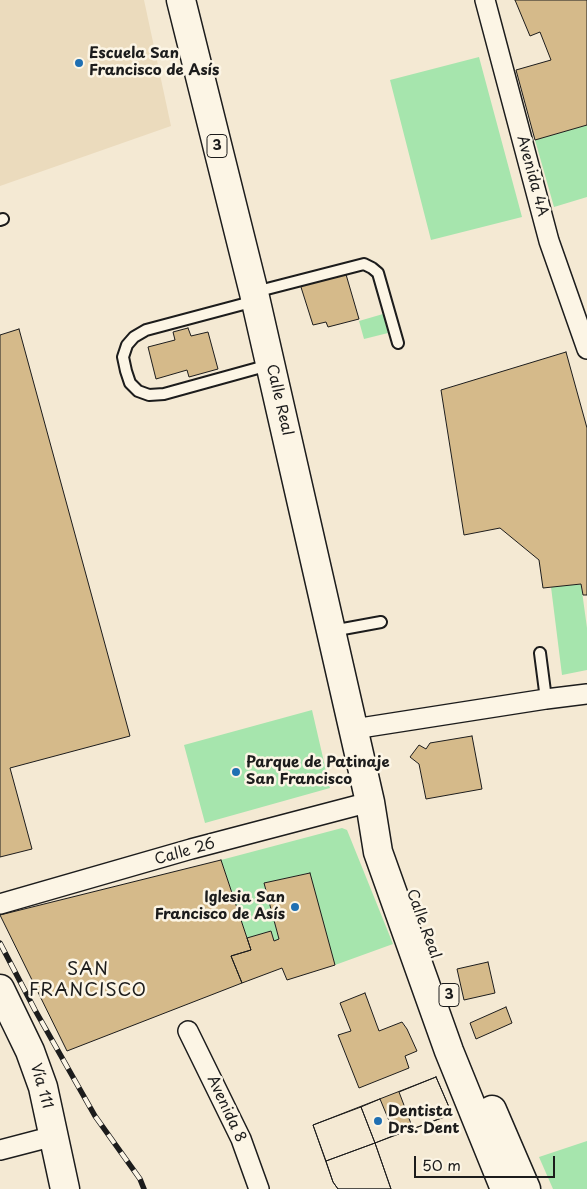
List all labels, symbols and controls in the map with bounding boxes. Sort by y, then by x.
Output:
place label: Escuela San Francisco de Asís [89,45,219,80]
marker: Escuela San Francisco de Asís [73,57,85,69]
road number: 3 [207,134,227,158]
street label: Avenida 4A [513,134,551,218]
street label: Calle Real [262,363,296,437]
place label: Parque de Patinaje San Francisco [246,754,390,789]
marker: Parque de Patinaje San Francisco [230,766,242,778]
street label: Calle 26 [153,835,217,869]
street label: Calle Real [402,887,444,961]
place label: Iglesia San Francisco de Asís [155,889,285,924]
marker: Iglesia San Francisco de Asís [289,901,301,913]
district label: SAN FRANCISCO [28,959,148,1002]
road number: 3 [439,984,459,1006]
street label: Vía 111 [26,1061,56,1111]
street label: Avenida 8 [203,1073,249,1145]
place label: Dentista Drs. Dent [388,1103,459,1138]
marker: Dentista Drs. Dent [372,1115,384,1127]
scale bar [417,1146,558,1178]
text: 50 m [422,1153,461,1176]

